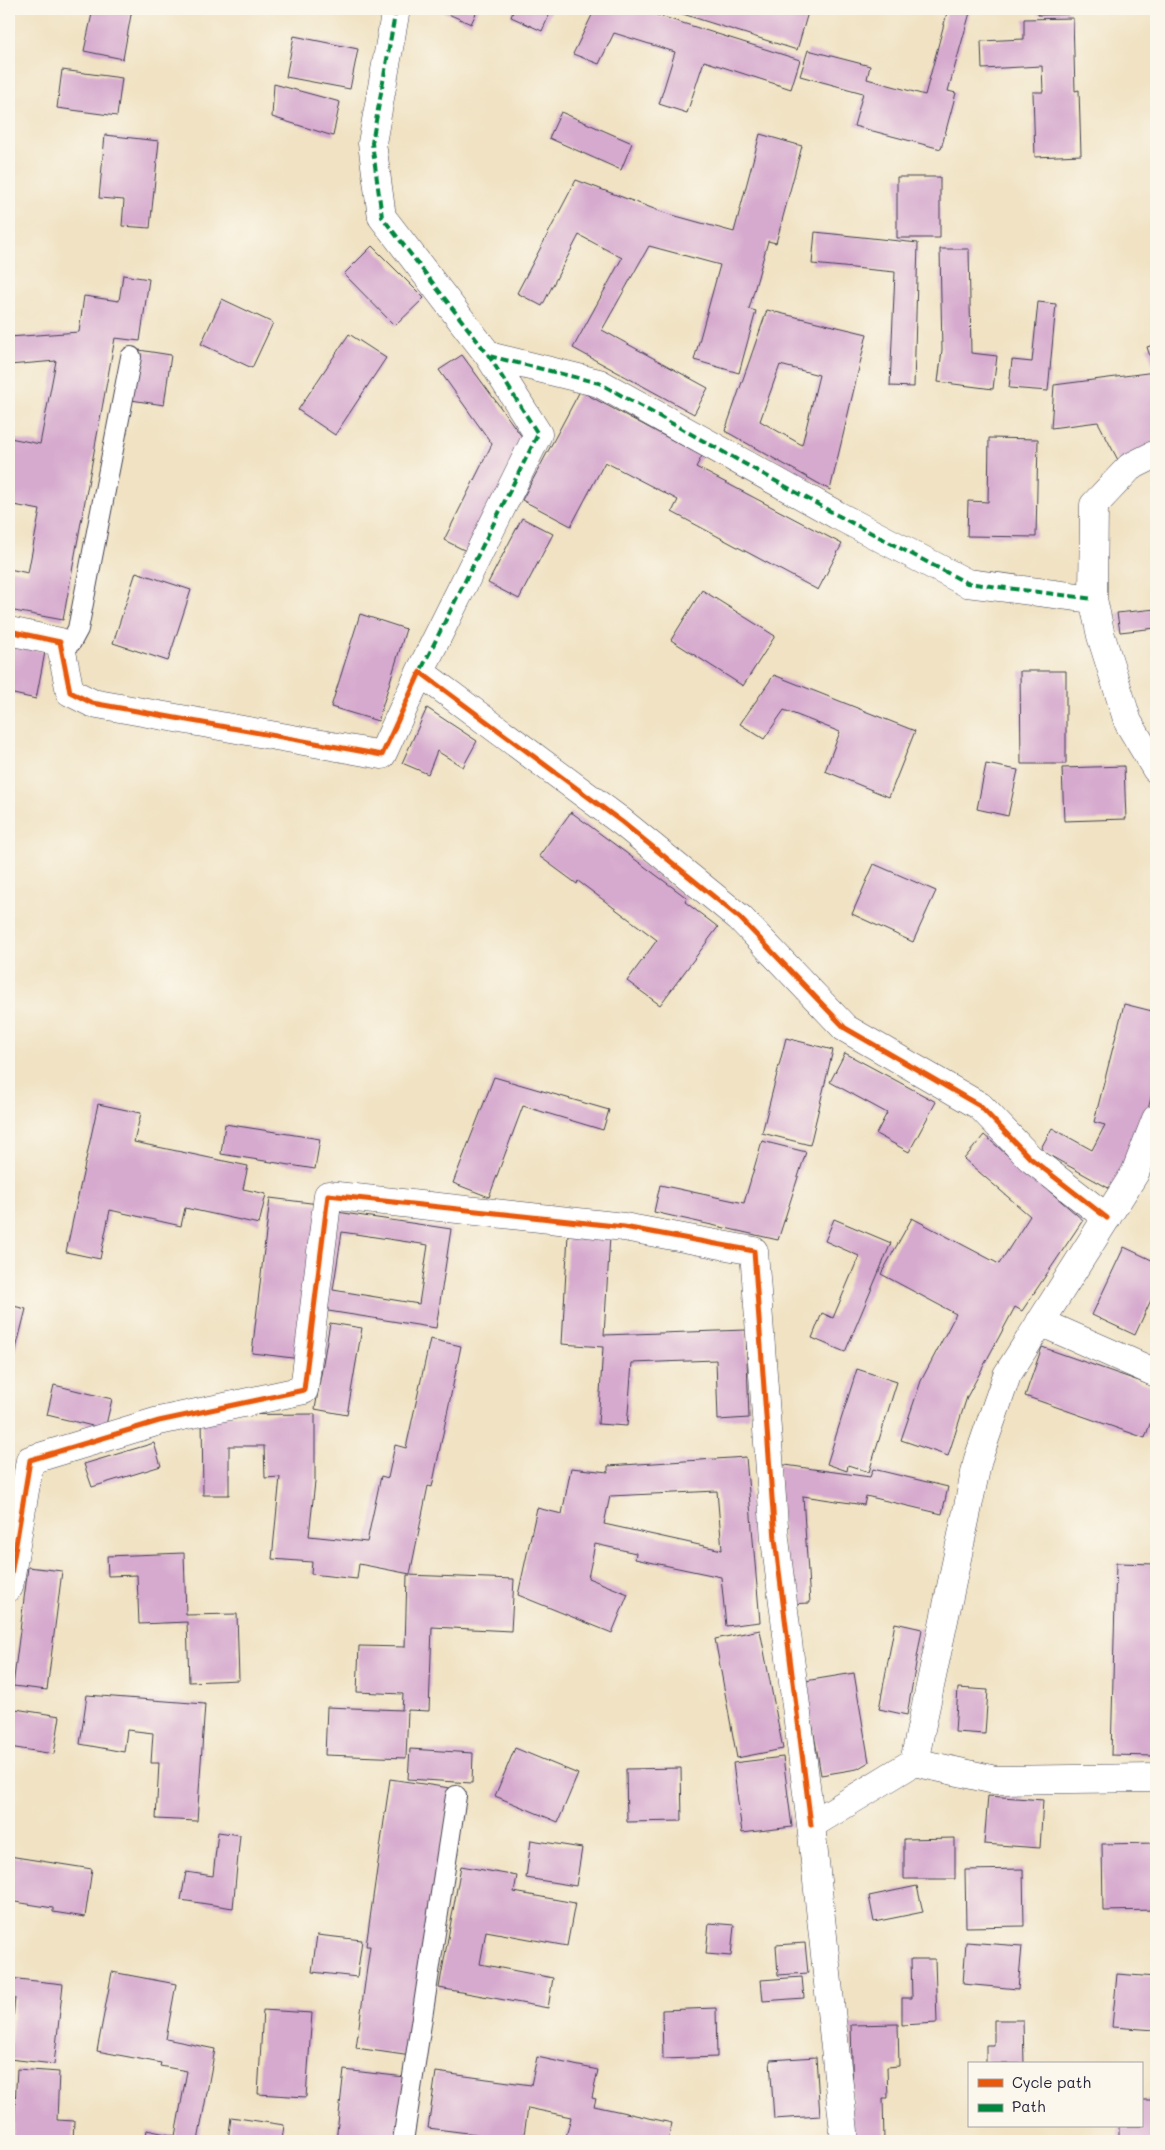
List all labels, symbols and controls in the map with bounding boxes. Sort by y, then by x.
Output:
legend [968,2062,1142,2128]
text: Cycle path [1012,2072,1091,2092]
text: Path [1012,2096,1046,2116]

